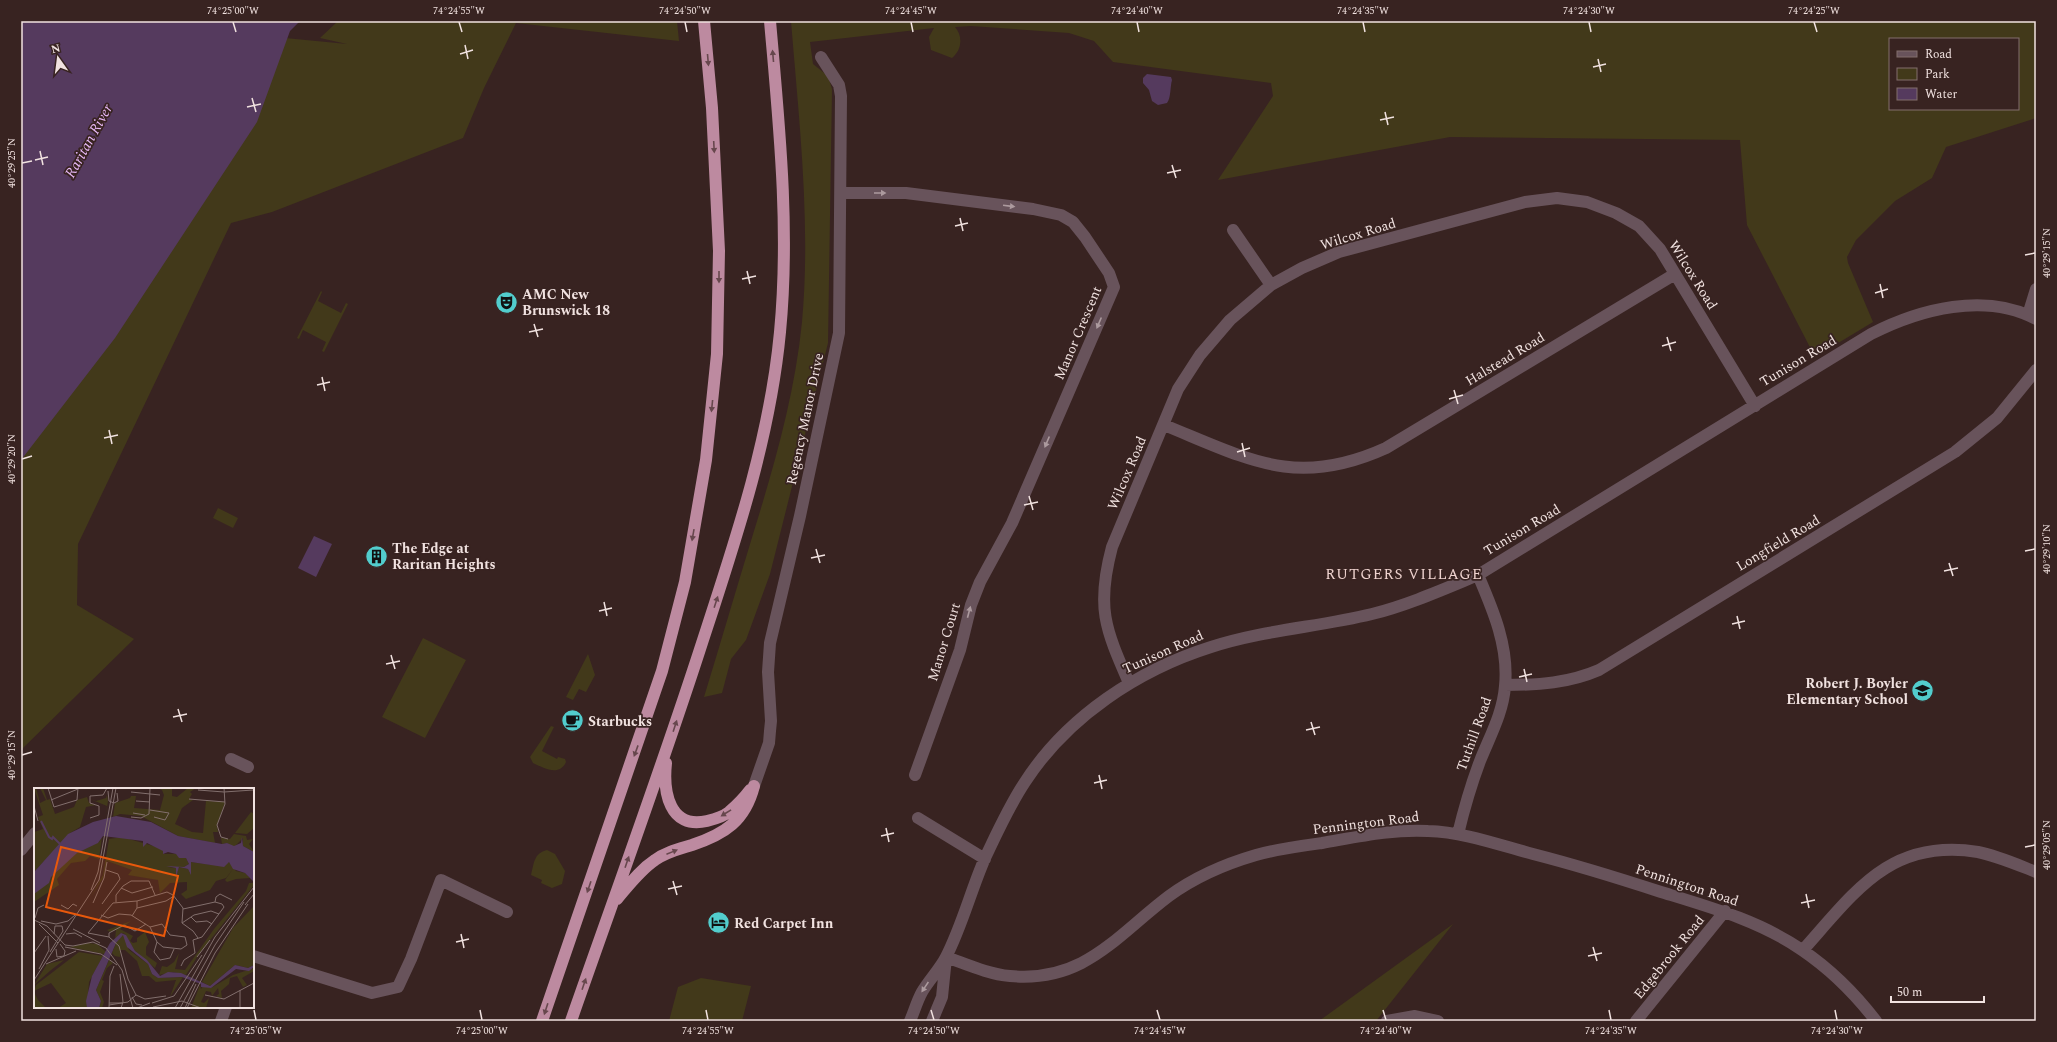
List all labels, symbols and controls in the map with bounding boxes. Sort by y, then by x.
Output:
text: 74°25'00"W [207,3,259,19]
text: 74°24'55"W [433,3,485,19]
text: 74°24'50"W [659,3,711,19]
text: 74°24'45"W [885,3,937,19]
text: 74°24'40"W [1111,3,1163,19]
text: 74°24'35"W [1337,3,1389,19]
text: 74°24'30"W [1563,3,1615,19]
text: 74°24'25"W [1788,3,1840,19]
north arrow [38,38,78,78]
legend [1889,38,2019,110]
text: N [49,39,62,58]
text: Road [1925,45,1952,64]
one-way arrow [770,50,777,62]
one-way arrow [704,54,711,66]
text: Park [1925,65,1950,84]
text: Water [1925,85,1957,104]
water label: Raritan River [59,99,119,182]
text: 40°29'25"N [4,138,20,188]
one-way arrow [711,141,717,154]
one-way arrow [874,190,887,196]
one-way arrow [1003,203,1015,209]
street label: Wilcox Road [1318,212,1399,255]
text: 40°29'15"N [2039,228,2055,278]
street label: Wilcox Road [1663,236,1723,314]
one-way arrow [716,271,722,284]
street label: Manor Crescent [1049,283,1107,383]
place label: AMC New Brunswick 18 [522,284,610,321]
theatre icon: AMC New Brunswick 18 [494,289,520,315]
one-way arrow [1095,317,1101,329]
street label: Halstead Road [1461,327,1549,391]
street label: Tunison Road [1756,330,1841,392]
street label: Regency Manor Drive [781,351,829,487]
one-way arrow [709,400,716,412]
street label: Wilcox Road [1102,433,1152,513]
text: 40°29'20"N [4,434,20,484]
one-way arrow [1044,436,1050,448]
street label: Tunison Road [1480,499,1565,561]
street label: Longfield Road [1732,509,1824,576]
text: 40°29'10"N [2039,524,2055,574]
one-way arrow [690,529,696,541]
place label: The Edge at Raritan Heights [392,538,496,575]
building icon: The Edge at Raritan Heights [363,543,389,569]
district label: RUTGERS VILLAGE [1325,563,1483,586]
one-way arrow [713,596,719,608]
street label: Manor Court [922,600,966,684]
one-way arrow [967,606,973,618]
street label: Tunison Road [1119,625,1207,679]
place label: Robert J. Boyler Elementary School [1786,673,1908,710]
school or university icon: Robert J. Boyler Elementary School [1910,678,1936,704]
street label: Tuthill Road [1451,694,1497,774]
cafe icon: Starbucks [559,708,585,734]
place label: Starbucks [588,711,652,732]
one-way arrow [672,719,678,731]
text: 40°29'15"N [4,730,20,780]
one-way arrow [633,745,639,757]
inset map [34,788,254,1008]
street label: Pennington Road [1311,806,1421,840]
one-way arrow [720,809,732,816]
text: 40°29'05"N [2039,820,2055,870]
one-way arrow [667,848,679,854]
one-way arrow [624,855,630,867]
street label: Pennington Road [1633,858,1742,912]
one-way arrow [585,881,591,893]
hotel icon: Red Carpet Inn [705,910,731,936]
street label: Edgebrook Road [1629,910,1710,1004]
place label: Red Carpet Inn [734,913,834,934]
one-way arrow [581,978,587,990]
scale bar [1891,978,1984,1004]
one-way arrow [921,982,929,993]
text: 50 m [1897,983,1922,1002]
one-way arrow [543,1004,549,1016]
text: 74°25'05"W [230,1023,282,1039]
text: 74°25'00"W [456,1023,508,1039]
text: 74°24'55"W [682,1023,734,1039]
text: 74°24'50"W [908,1023,960,1039]
text: 74°24'45"W [1134,1023,1186,1039]
text: 74°24'40"W [1360,1023,1412,1039]
text: 74°24'35"W [1585,1023,1637,1039]
text: 74°24'30"W [1811,1023,1863,1039]

